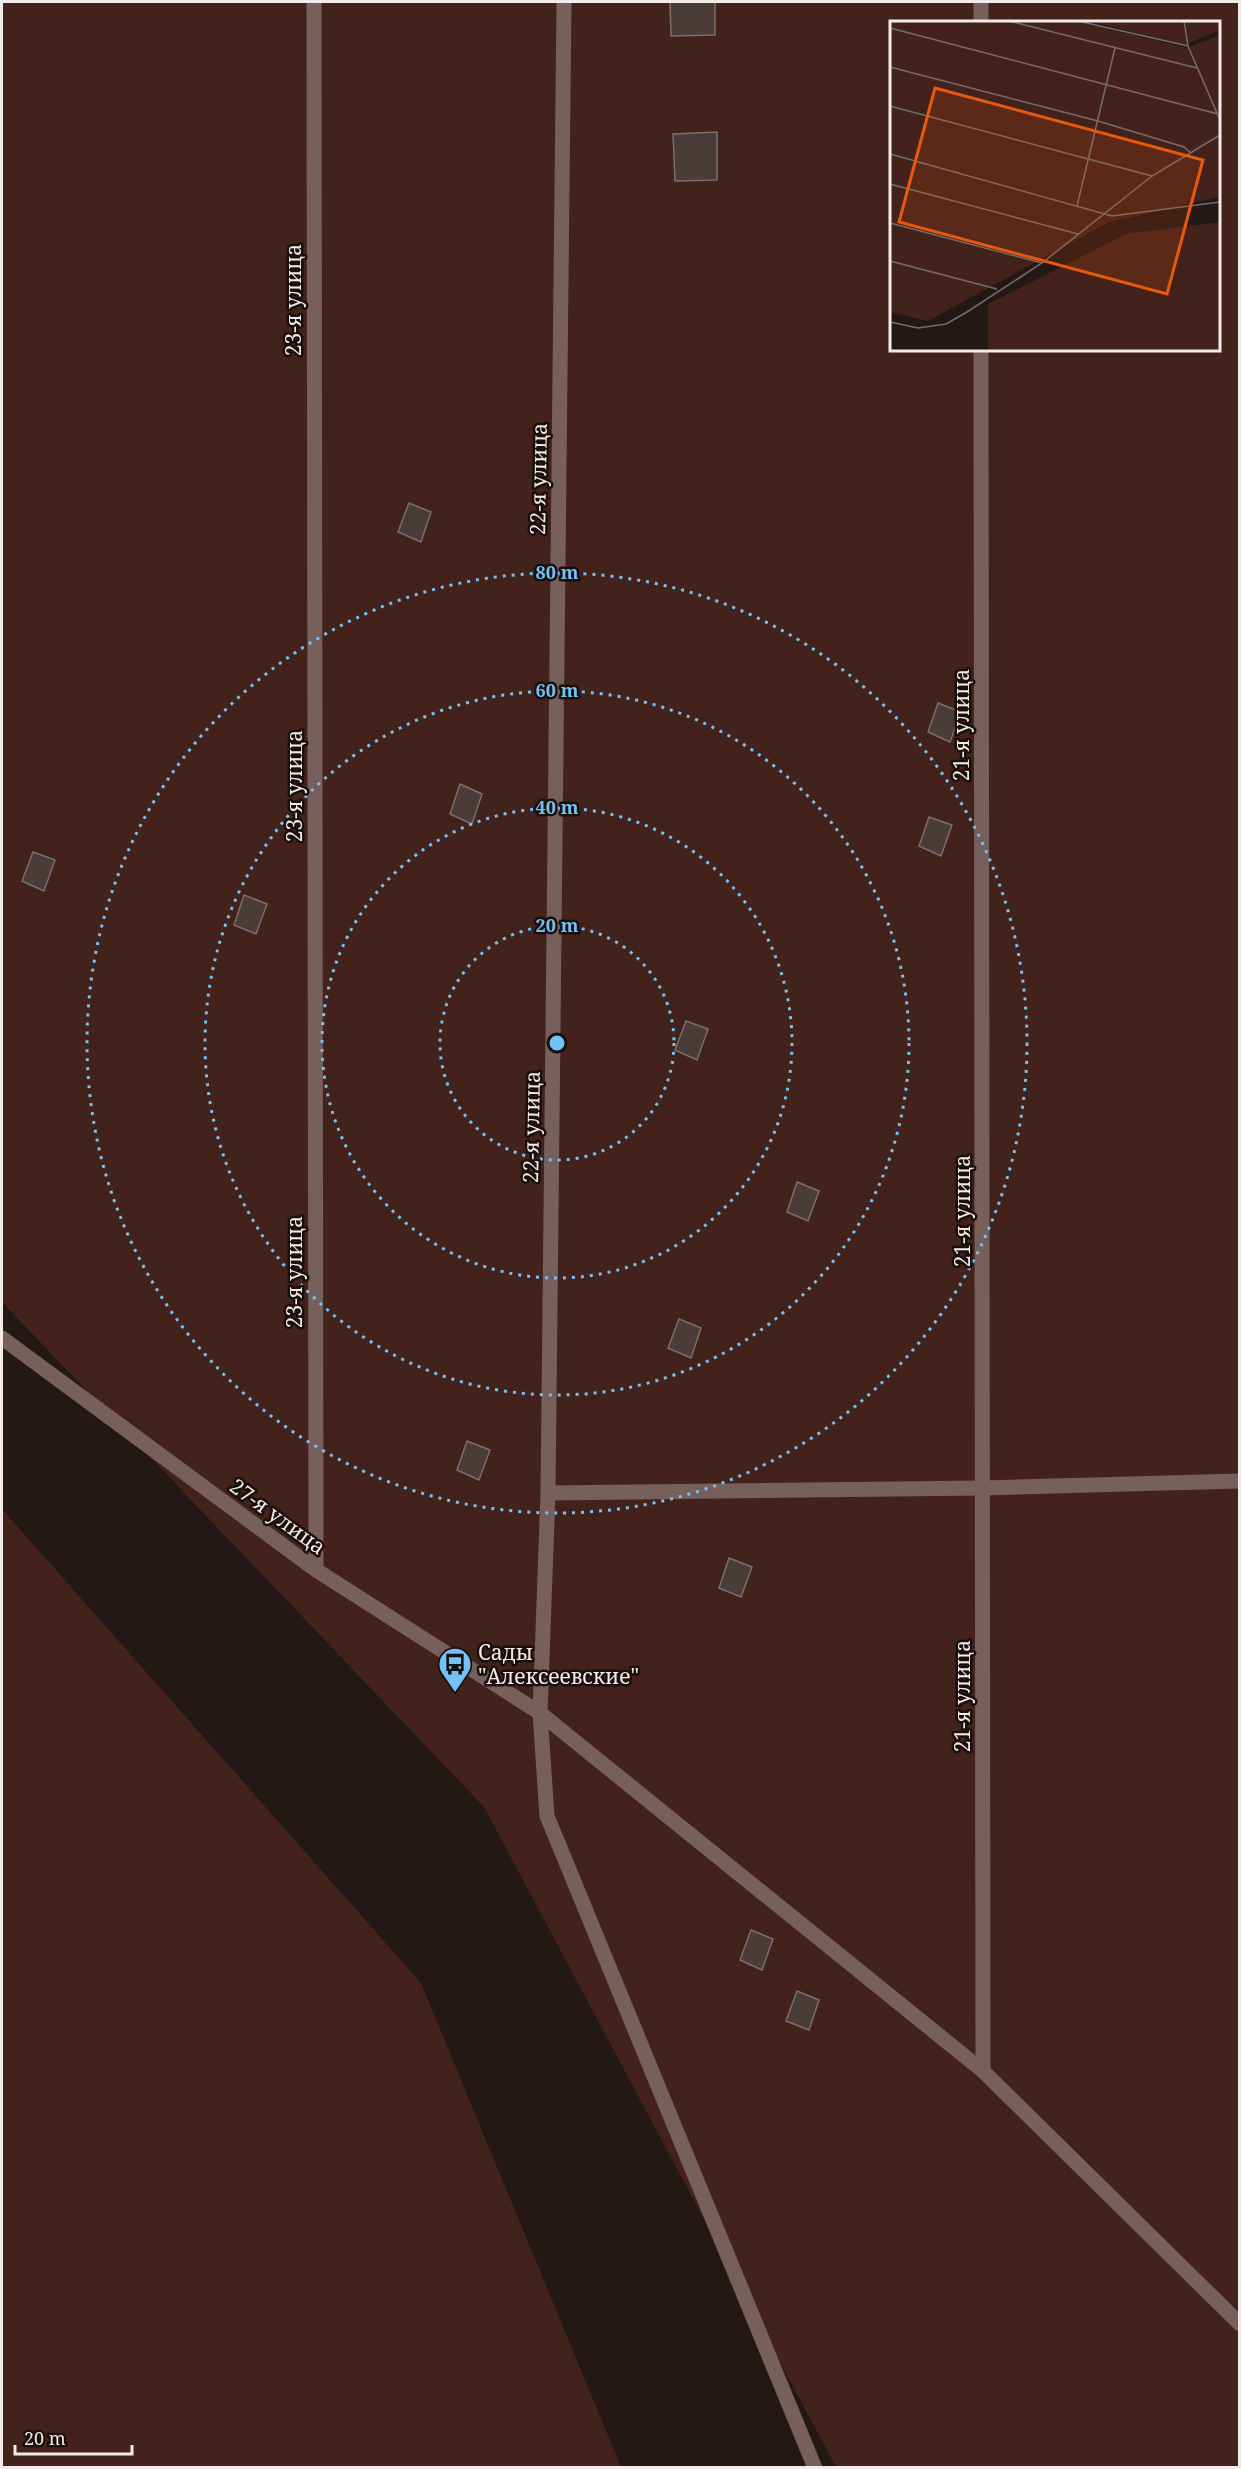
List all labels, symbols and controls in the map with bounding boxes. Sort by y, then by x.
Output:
inset map [890,21,1220,351]
street label: 23-я улица [279,244,307,356]
street label: 22-я улица [523,423,553,535]
text: 80 m [536,560,579,584]
street label: 21-я улица [947,669,975,781]
text: 60 m [536,678,579,702]
street label: 23-я улица [280,730,308,842]
text: 40 m [536,795,579,819]
text: 20 m [536,913,579,937]
centre of rings [547,1033,567,1053]
street label: 22-я улица [516,1071,546,1183]
street label: 21-я улица [948,1155,976,1267]
street label: 23-я улица [280,1216,308,1328]
street label: 27-я улица [224,1472,332,1560]
place label: Сады "Алексеевские" [478,1638,639,1690]
street label: 21-я улица [948,1640,976,1752]
bus stop icon: Сады "Алексеевские" [437,1646,473,1693]
scale bar [15,2418,132,2456]
text: 20 m [24,2426,66,2450]

